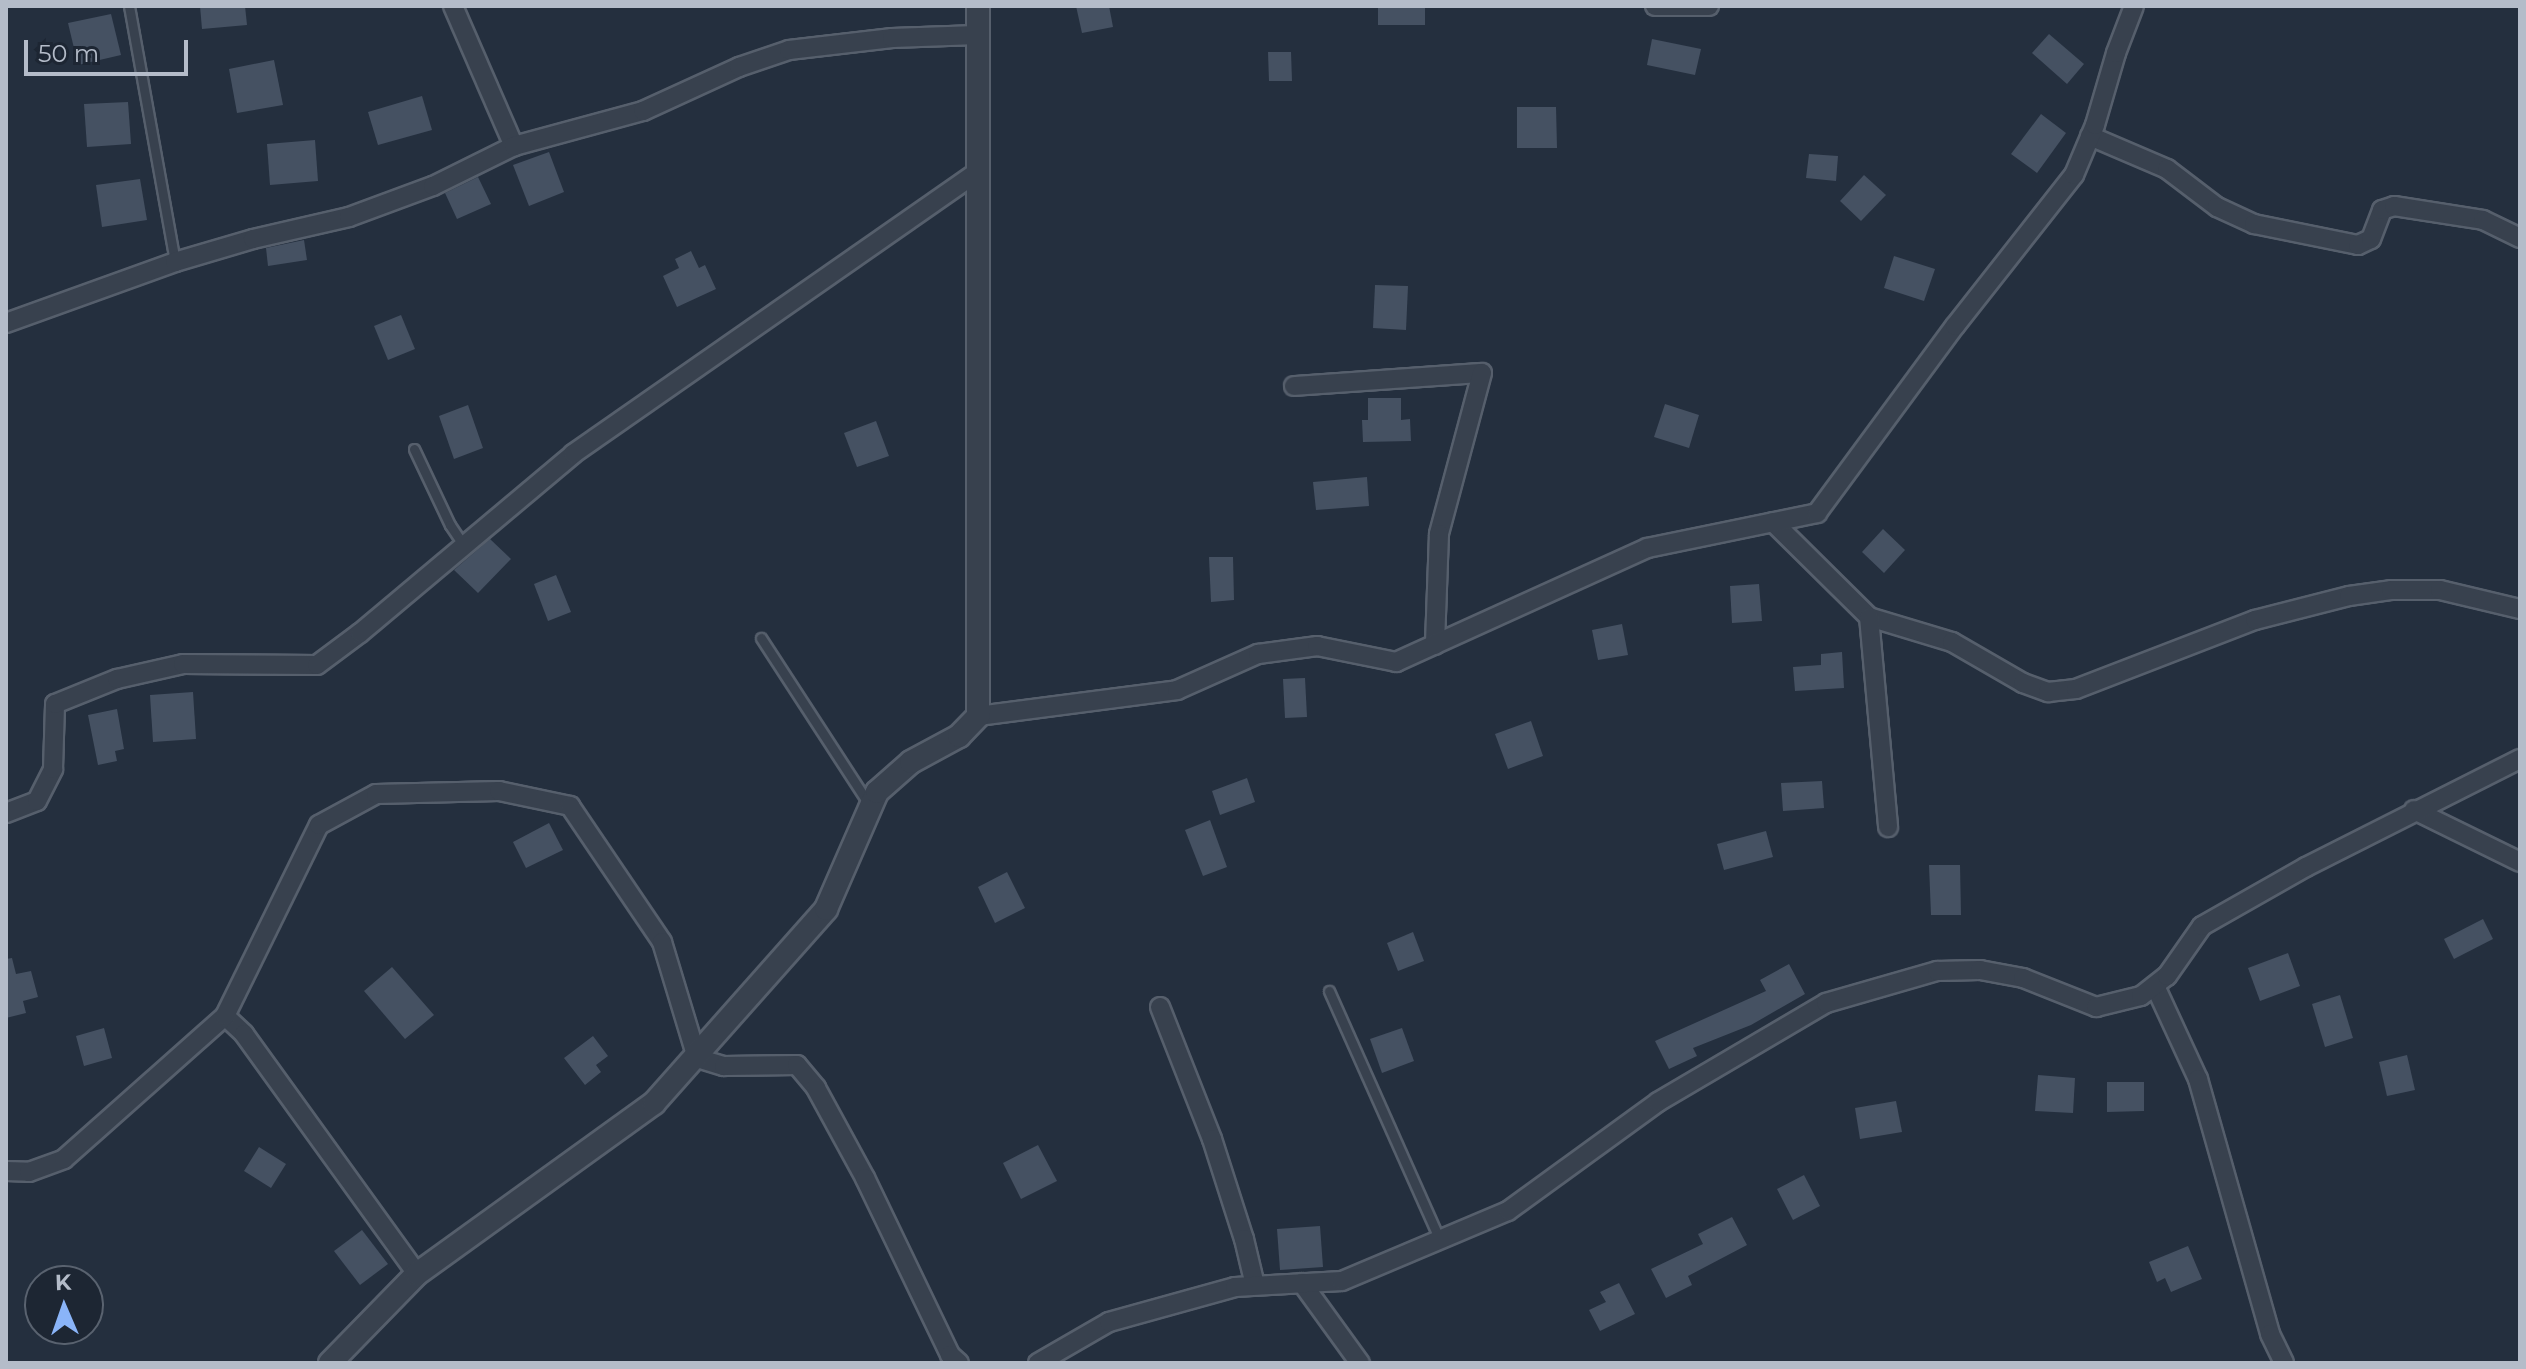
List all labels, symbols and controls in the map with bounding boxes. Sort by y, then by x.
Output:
scale bar [28,24,192,74]
text: 50 m [38,39,99,68]
north arrow [24,1265,104,1345]
text: K [55,1269,72,1296]

